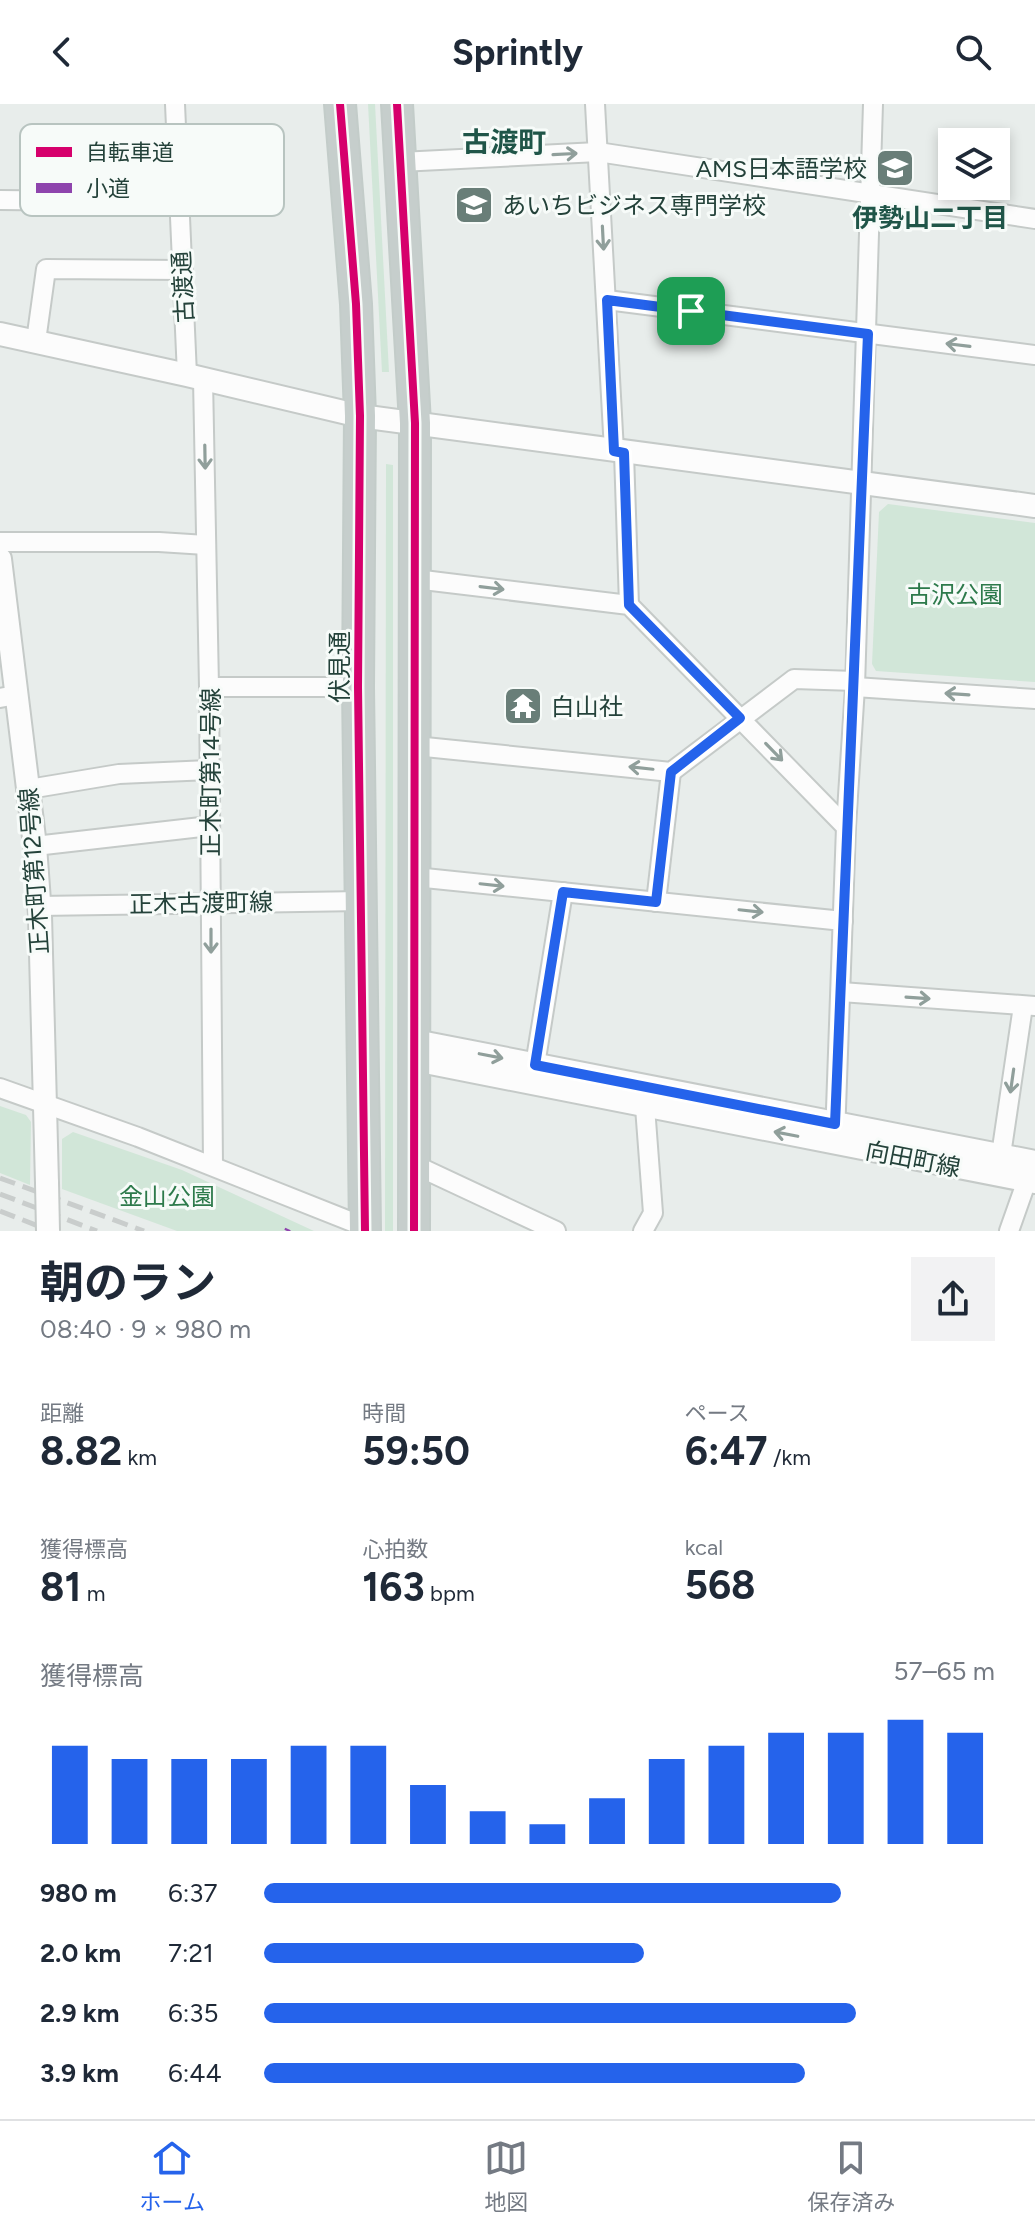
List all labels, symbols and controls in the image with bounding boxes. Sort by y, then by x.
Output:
icon: back [40,30,84,74]
icon: search [951,30,995,74]
text: Sprintly [452,31,583,74]
legend [20,124,284,216]
district label: 古渡町 [462,125,546,159]
map controls [938,128,1010,200]
button: layers [938,128,1010,200]
text: 自転車道 [86,139,174,166]
one-way arrow [551,146,578,161]
school or university icon: AMS日本語学校 [874,147,916,189]
place label: AMS日本語学校 [696,154,867,183]
text: 小道 [86,175,130,202]
school or university icon: あいちビジネス専門学校 [453,184,495,226]
place label: あいちビジネス専門学校 [502,191,766,220]
district label: 伊勢山二丁目 [852,202,1008,234]
one-way arrow [596,224,611,251]
street label: 古渡通 [167,250,199,324]
pin [657,277,725,345]
icon: arrive [669,289,713,333]
one-way arrow [946,337,971,352]
one-way arrow [197,443,212,470]
park label: 古沢公園 [907,580,1003,609]
one-way arrow [479,581,505,596]
street label: 伏見通 [325,631,354,703]
temple icon: 白山社 [502,685,544,727]
one-way arrow [944,686,971,701]
street label: 正木町第14号線 [196,688,225,856]
place label: 白山社 [551,692,623,721]
one-way arrow [764,742,783,762]
one-way arrow [628,761,655,776]
street label: 正木町第12号線 [14,787,54,955]
one-way arrow [478,877,505,892]
street label: 正木古渡町線 [129,887,273,919]
one-way arrow [737,904,764,919]
one-way arrow [203,927,219,954]
one-way arrow [904,991,931,1006]
one-way arrow [478,1049,503,1064]
one-way arrow [1004,1067,1019,1093]
one-way arrow [773,1126,799,1141]
street label: 向田町線 [863,1136,963,1182]
park label: 金山公園 [119,1182,215,1211]
text: 朝のラン [40,1256,216,1309]
button: share [911,1257,995,1341]
text: 08:40 · 9 × 980 m [40,1313,251,1345]
text: 距離 [40,1400,84,1427]
text: 時間 [362,1400,406,1427]
text: ペース [685,1400,750,1427]
text: 8.82 [40,1427,122,1475]
text: 59:50 [362,1427,470,1475]
text: 6:47 [685,1427,767,1475]
text: km [122,1444,157,1471]
text: /km [767,1444,811,1471]
text: kcal [685,1534,723,1561]
text: 獲得標高 [40,1536,128,1563]
text: 心拍数 [362,1536,428,1563]
text: 568 [685,1561,756,1609]
text: 81 [40,1563,81,1611]
text: 163 [362,1563,425,1611]
text: m [81,1580,106,1607]
text: bpm [425,1580,475,1607]
text: 57–65 m [894,1655,995,1687]
text: 獲得標高 [40,1660,144,1692]
text: 980 m [40,1877,117,1909]
text: 6:37 [168,1877,217,1909]
text: 2.0 km [40,1937,121,1969]
text: 7:21 [168,1937,214,1969]
text: 2.9 km [40,1997,119,2029]
text: 6:35 [168,1997,218,2029]
text: 3.9 km [40,2057,119,2089]
text: 6:44 [168,2057,222,2089]
tab: ホーム [140,2136,205,2216]
tab: 地図 [484,2136,528,2216]
tab: 保存済み [807,2136,895,2216]

